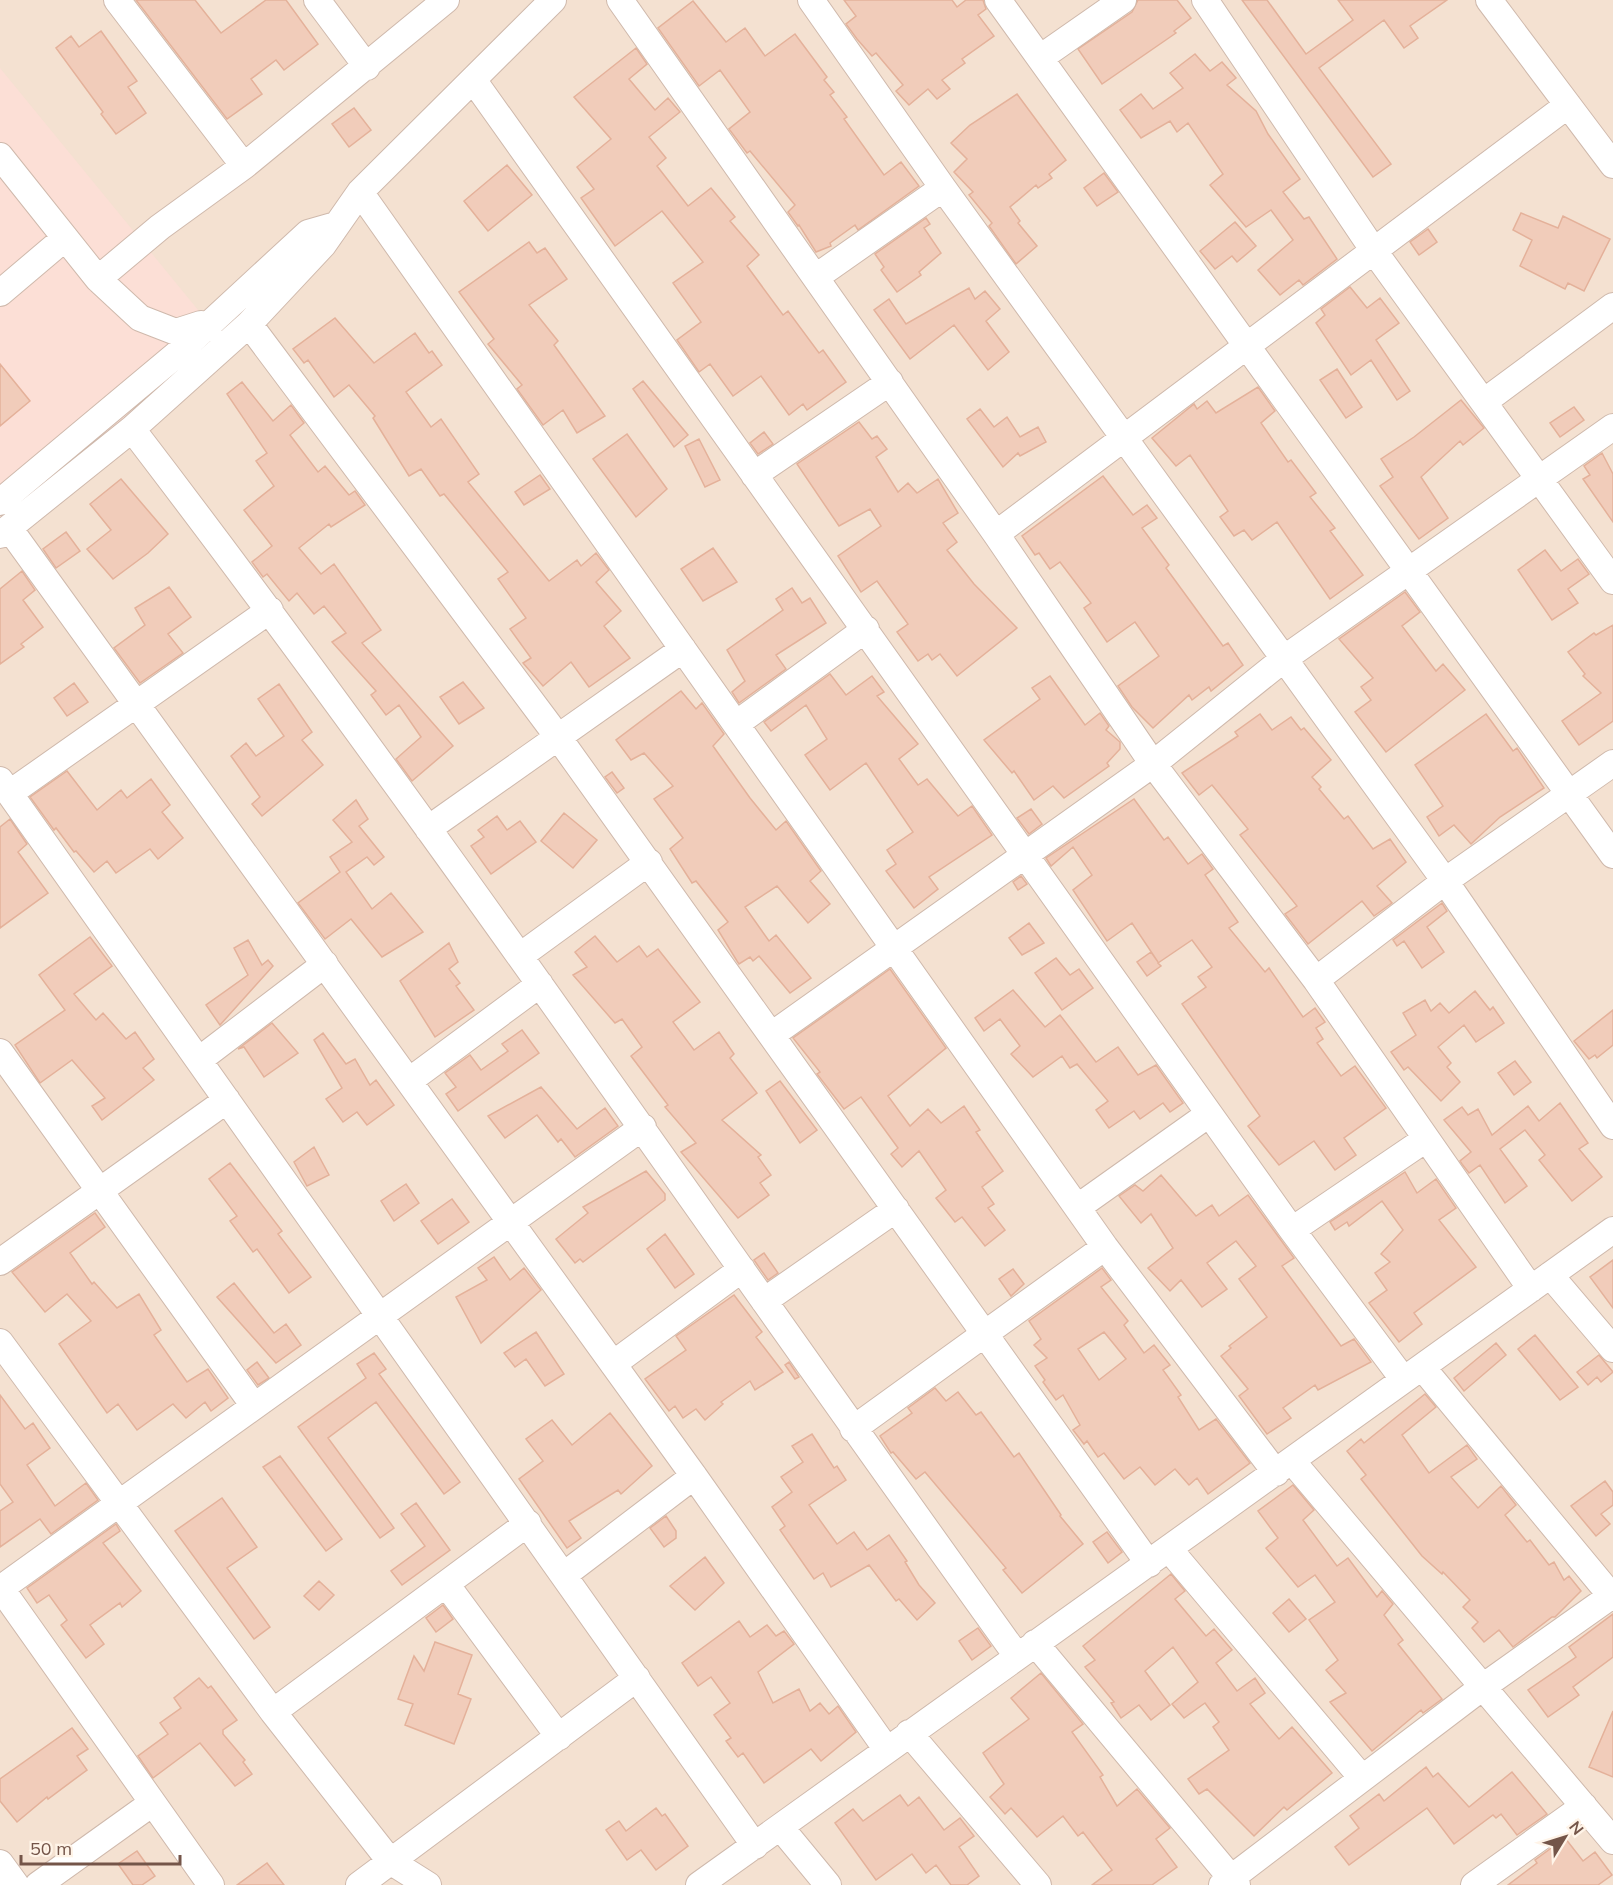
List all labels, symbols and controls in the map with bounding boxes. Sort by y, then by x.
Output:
north arrow [1535,1807,1595,1867]
text: N [1565,1817,1588,1839]
scale bar [21,1828,180,1866]
text: 50 m [30,1837,72,1860]

